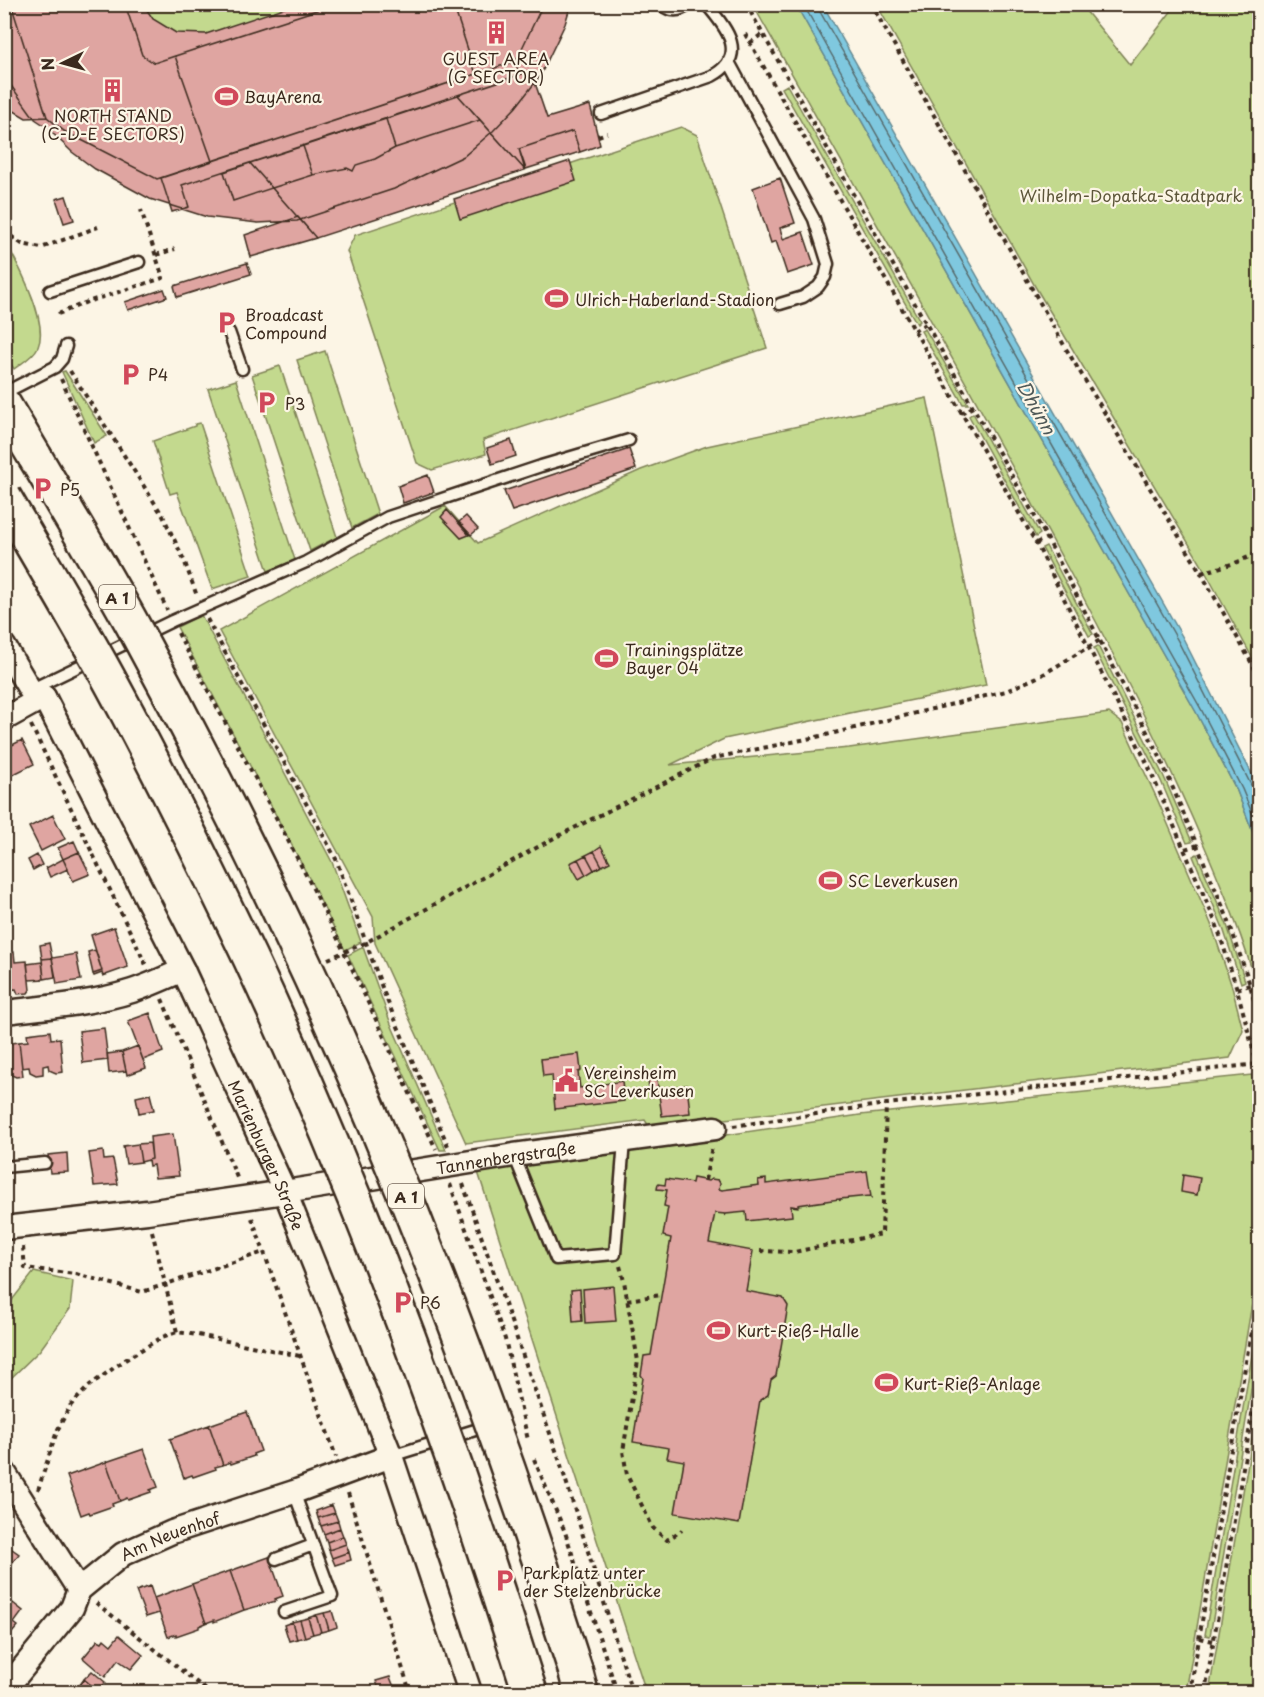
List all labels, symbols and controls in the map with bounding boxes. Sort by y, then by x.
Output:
building icon: GUEST AREA (G SECTOR) [483,20,509,46]
north arrow [33,33,93,93]
place label: GUEST AREA (G SECTOR) [443,46,550,88]
text: N [35,57,60,72]
building icon: NORTH STAND (C-D-E SECTORS) [100,77,126,103]
sports icon: BayArena [213,83,239,109]
place label: BayArena [244,84,322,108]
place label: NORTH STAND (C-D-E SECTORS) [41,103,185,145]
park label: Wilhelm-Dopatka-Stadtpark [1020,183,1242,207]
sports icon: Ulrich-Haberland-Stadion [544,286,570,312]
place label: Ulrich-Haberland-Stadion [575,287,774,311]
place label: Broadcast Compound [245,302,327,344]
parking icon: Broadcast Compound [214,310,240,336]
parking icon: P4 [117,361,143,387]
place label: P4 [148,362,168,386]
water label: Dhünn [1011,375,1063,440]
parking icon: P3 [254,390,280,416]
place label: P3 [285,391,305,415]
parking icon: P5 [29,476,55,502]
place label: P5 [60,477,80,501]
road number: A 1 [99,585,135,609]
place label: Trainingsplätze Bayer 04 [625,637,743,679]
sports icon: Trainingsplätze Bayer 04 [594,645,620,671]
sports icon: SC Leverkusen [817,867,843,893]
place label: SC Leverkusen [848,868,958,892]
place label: Vereinsheim SC Leverkusen [584,1060,694,1102]
public building icon: Vereinsheim SC Leverkusen [553,1068,579,1094]
street label: Marienburger Straße [223,1076,311,1233]
street label: Tannenbergstraße [435,1135,577,1179]
road number: A 1 [388,1184,424,1208]
parking icon: P6 [389,1289,415,1315]
place label: P6 [420,1290,441,1314]
sports icon: Kurt-Rieß-Halle [706,1317,732,1343]
place label: Kurt-Rieß-Halle [737,1318,859,1342]
sports icon: Kurt-Rieß-Anlage [873,1370,899,1396]
place label: Kurt-Rieß-Anlage [904,1371,1040,1395]
street label: Am Neuenhof [116,1505,224,1566]
place label: Parkplatz unter der Stelzenbrücke [523,1560,661,1602]
parking icon: Parkplatz unter der Stelzenbrücke [492,1568,518,1594]

